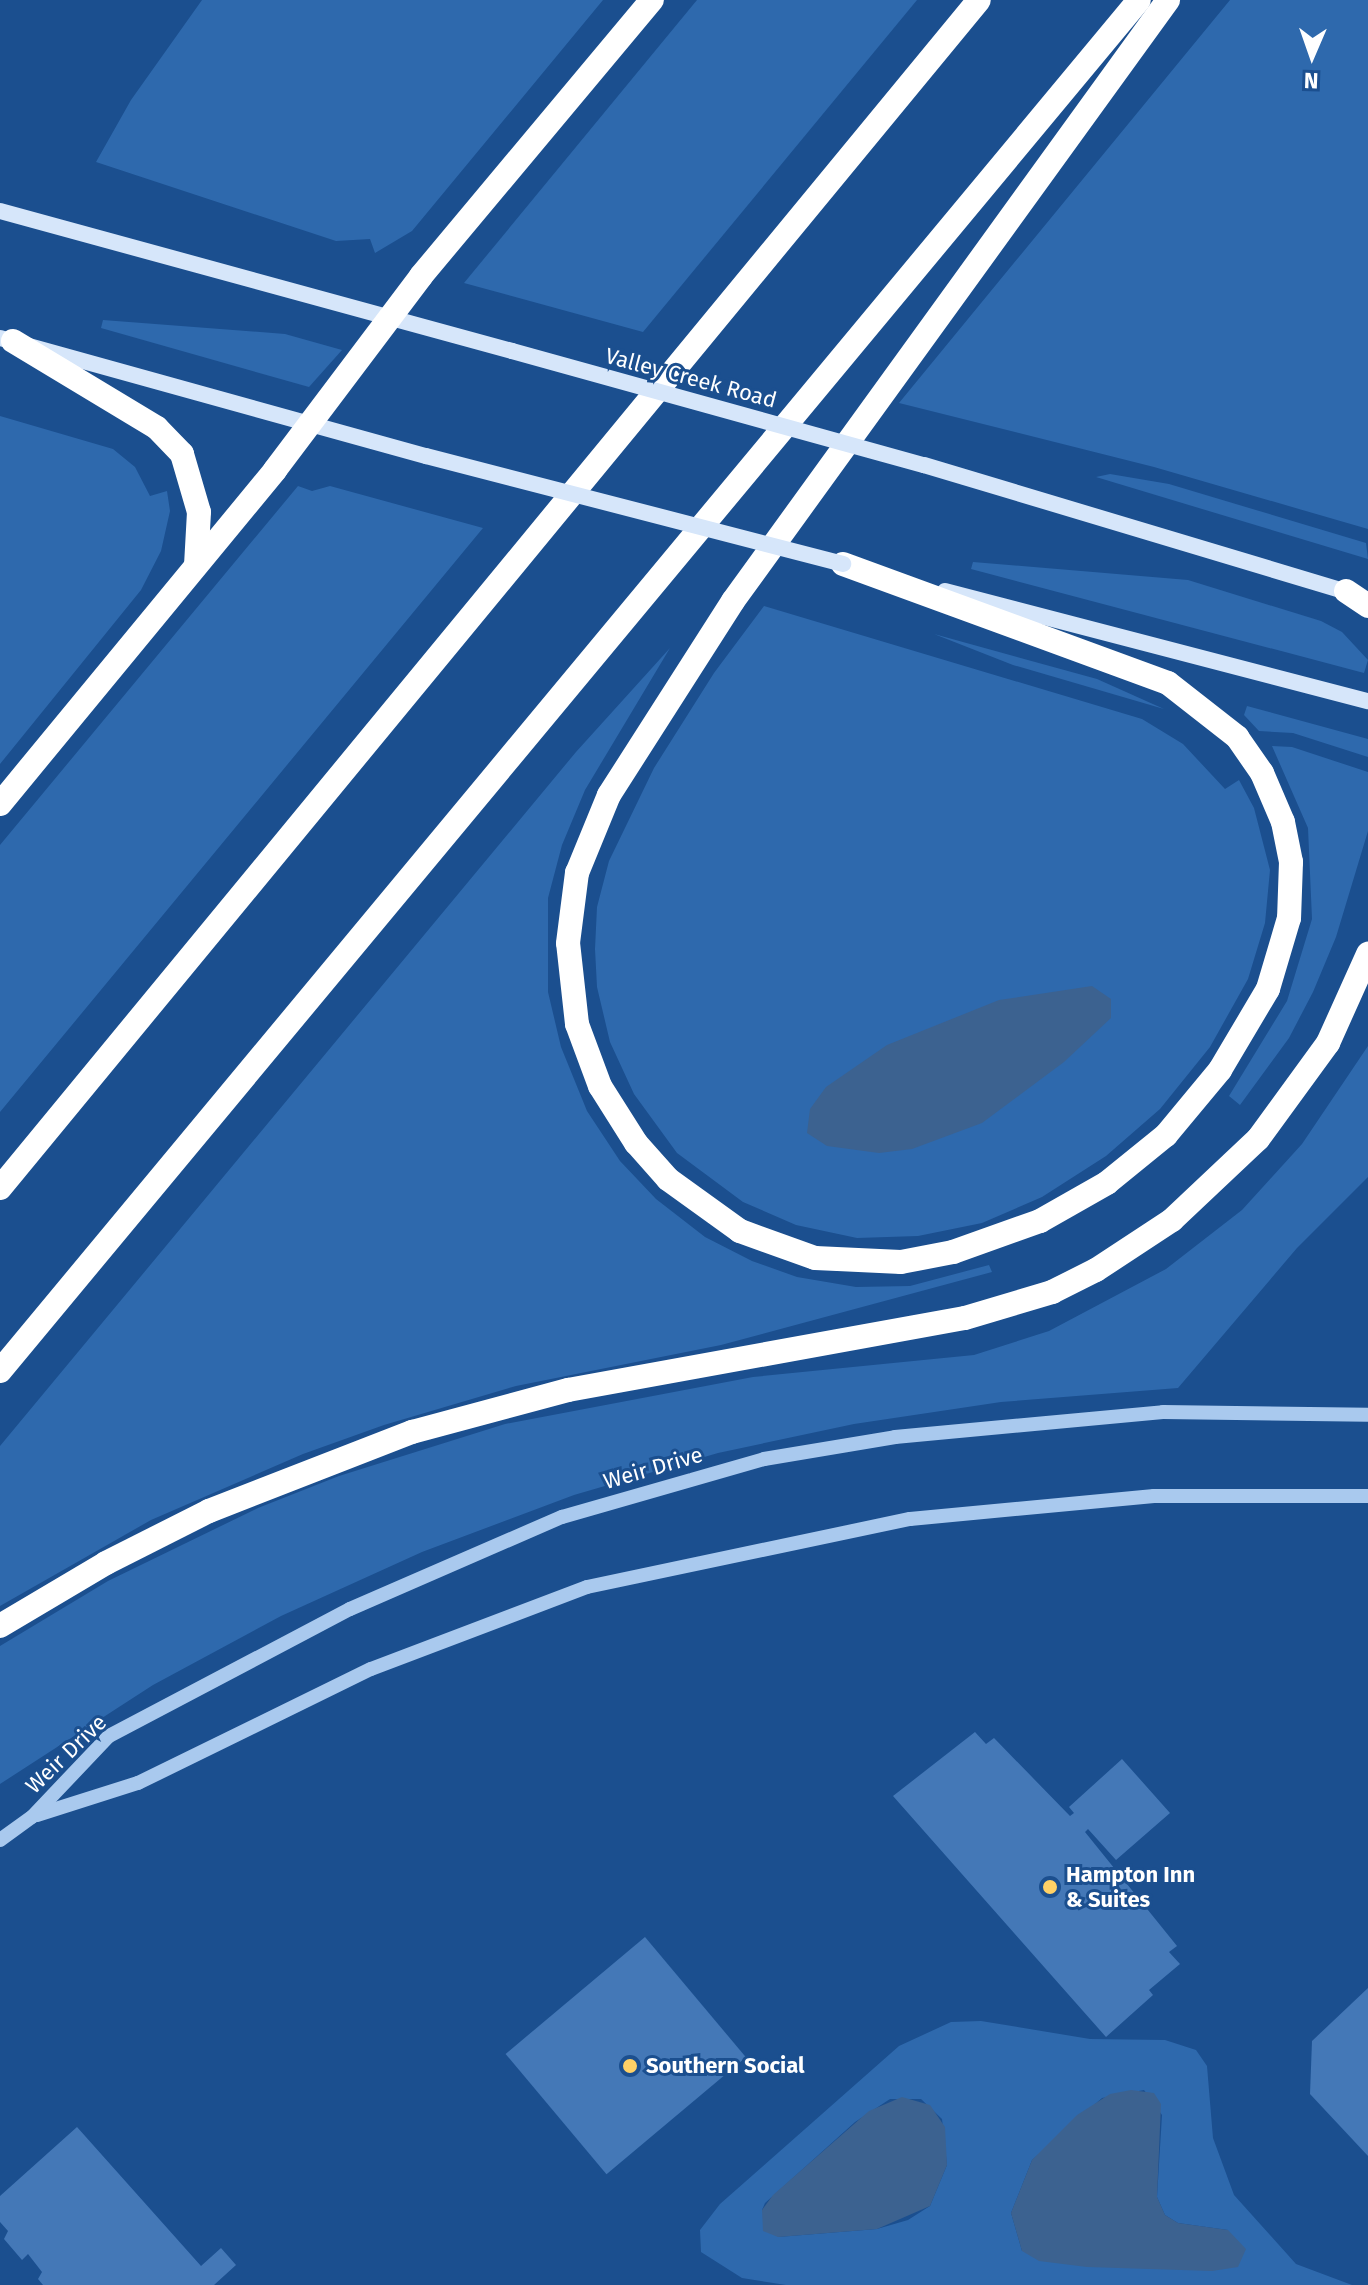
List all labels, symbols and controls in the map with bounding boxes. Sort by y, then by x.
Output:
north arrow [1272,16,1352,96]
text: N [1303,67,1319,94]
street label: Valley Creek Road [603,342,779,414]
street label: Weir Drive [600,1441,706,1495]
street label: Weir Drive [20,1709,112,1799]
place label: Hampton Inn & Suites [1066,1861,1195,1912]
marker: Hampton Inn & Suites [1041,1878,1059,1896]
place label: Southern Social [646,2053,805,2079]
marker: Southern Social [621,2057,639,2075]

